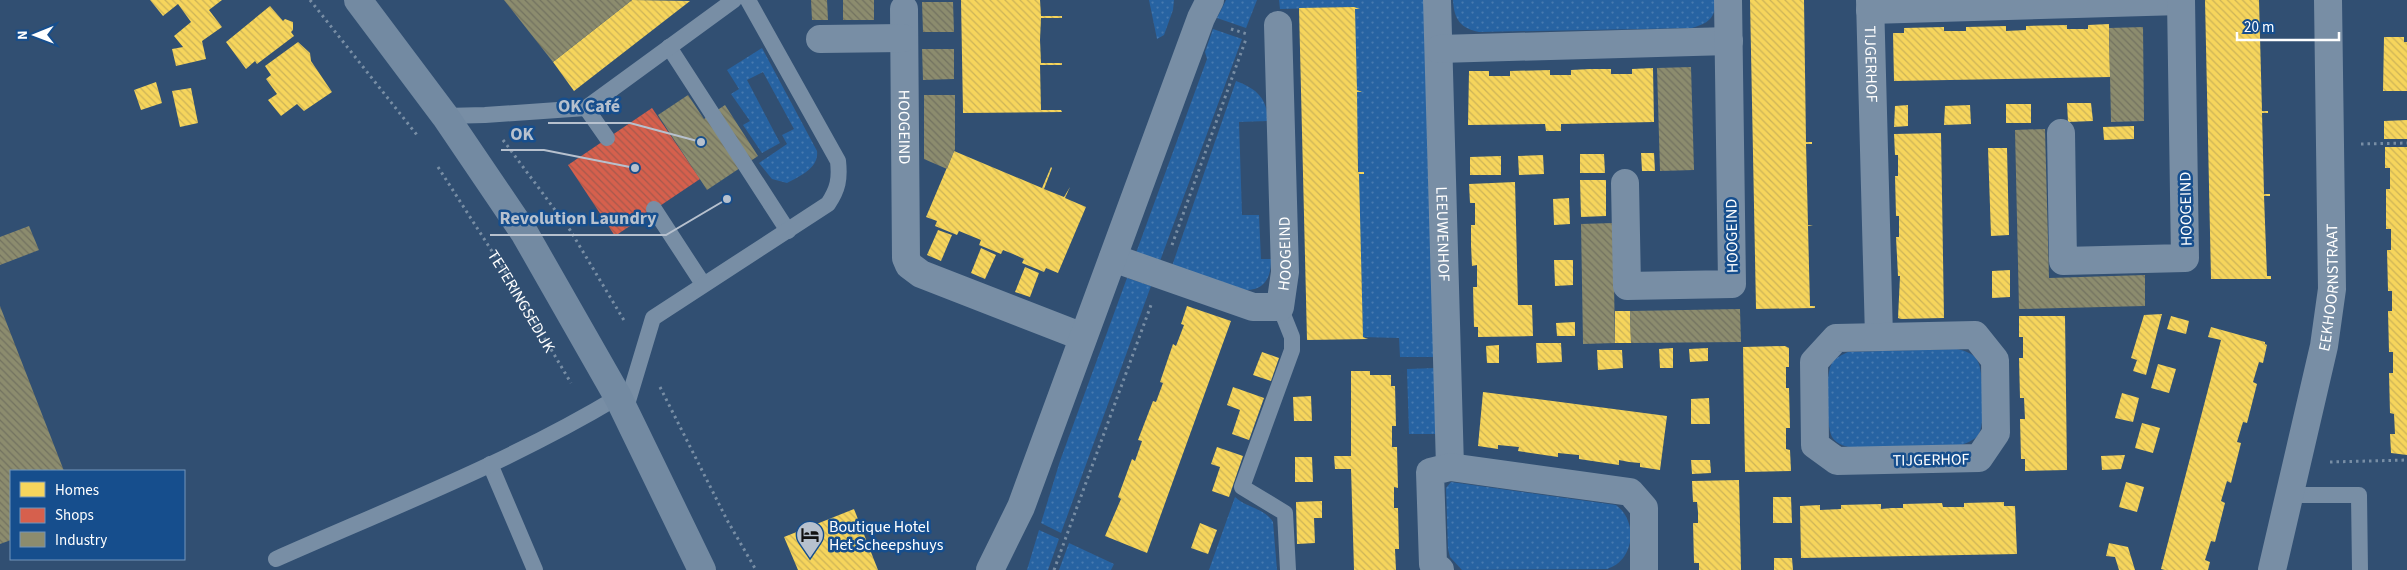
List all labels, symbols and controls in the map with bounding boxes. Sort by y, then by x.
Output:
north arrow [10,10,60,60]
scale bar [2237,10,2340,42]
text: 20 m [2244,17,2274,38]
street label: TIJGERHOF [1859,25,1883,103]
text: N [13,30,33,40]
callout: OK Café [548,90,630,123]
street label: HOOGEIND [893,90,915,164]
text: OK Café [558,94,620,119]
callout: OK [501,117,544,150]
text: OK [510,122,535,147]
street label: HOOGEIND [2174,171,2198,246]
street label: LEEUWENHOF [1430,186,1455,282]
street label: HOOGEIND [1720,198,1744,273]
callout: Revolution Laundry [490,202,666,235]
text: Revolution Laundry [500,206,657,231]
street label: HOOGEIND [1272,216,1297,292]
street label: EEKHOORNSTRAAT [2313,223,2344,354]
street label: TETERINGSEDIJK [482,246,561,357]
street label: TIJGERHOF [1892,448,1970,472]
legend [10,470,185,560]
text: Homes [55,480,99,501]
text: Shops [55,505,94,526]
place label: Boutique Hotel Het Scheepshuys [829,516,944,556]
hotel icon: Boutique Hotel Het Scheepshuys [795,520,825,559]
text: Industry [55,530,107,551]

